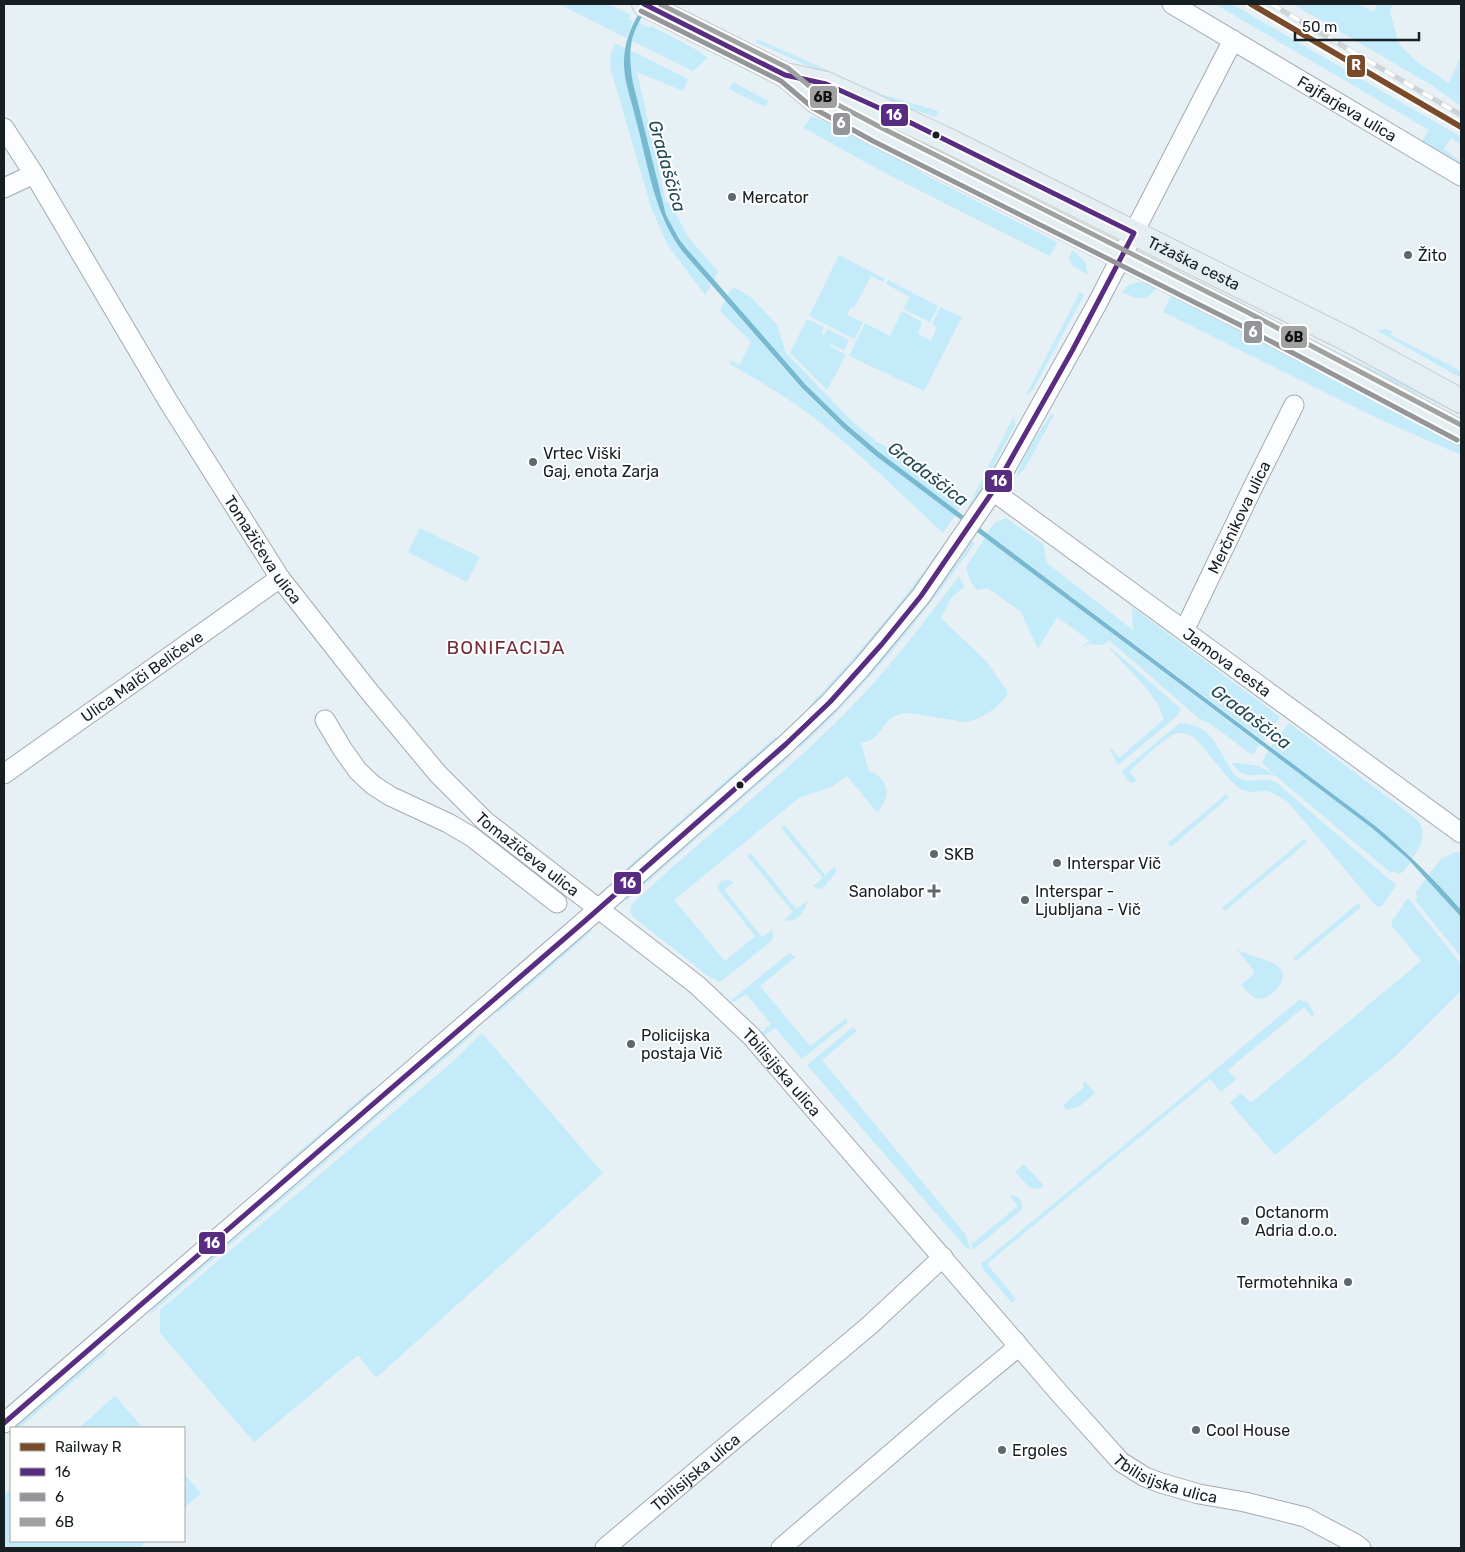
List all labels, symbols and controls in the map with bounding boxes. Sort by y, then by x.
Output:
scale bar [1295,10,1419,42]
text: 50 m [1302,18,1337,36]
line badge: R [1346,54,1366,78]
text: R [1351,57,1361,74]
street label: Fajfarjeva ulica [1294,71,1400,145]
line badge: 6B [809,85,838,109]
text: 6B [814,89,833,106]
line badge: 16 [880,103,909,127]
text: 16 [886,107,902,124]
line badge: 6 [832,112,851,136]
text: 6 [836,115,846,132]
water label: Gradaščica [643,117,691,215]
unlabelled marker [931,130,941,140]
place label: Mercator [742,188,809,207]
marker: Mercator [726,191,738,203]
street label: Tržaška cesta [1144,232,1243,294]
place label: Žito [1418,246,1447,265]
marker: Žito [1402,249,1414,261]
line badge: 6 [1243,320,1263,344]
text: 6 [1248,324,1258,341]
line badge: 6B [1280,325,1308,349]
text: 6B [1285,329,1304,346]
water label: Gradaščica [883,437,973,512]
place label: Vrtec Viški Gaj, enota Zarja [543,444,659,481]
marker: Vrtec Viški Gaj, enota Zarja [527,456,539,468]
street label: Merčnikova ulica [1203,458,1274,577]
line badge: 16 [984,469,1013,493]
text: 16 [991,473,1007,490]
street label: Tomažičeva ulica [221,492,306,607]
street label: Jamova cesta [1179,624,1275,701]
street label: Ulica Malči Beličeve [77,626,207,726]
district label: BONIFACIJA [446,636,566,659]
water label: Gradaščica [1206,680,1296,755]
unlabelled marker [735,780,745,790]
street label: Tomažičeva ulica [472,808,583,900]
place label: SKB [944,845,974,864]
marker: SKB [928,848,940,860]
place label: Interspar Vič [1067,854,1161,873]
marker: Interspar Vič [1051,857,1063,869]
line badge: 16 [613,871,642,895]
text: 16 [620,875,636,892]
place label: Sanolabor [849,882,924,901]
place label: Interspar - Ljubljana - Vič [1035,882,1141,919]
marker: Sanolabor [928,885,940,897]
marker: Interspar - Ljubljana - Vič [1019,894,1031,906]
street label: Tbilisijska ulica [739,1024,825,1120]
place label: Policijska postaja Vič [641,1026,723,1063]
marker: Policijska postaja Vič [625,1038,637,1050]
place label: Octanorm Adria d.o.o. [1255,1203,1337,1240]
marker: Octanorm Adria d.o.o. [1239,1215,1251,1227]
line badge: 16 [198,1231,226,1255]
text: 16 [204,1235,220,1252]
place label: Termotehnika [1236,1273,1338,1292]
marker: Termotehnika [1342,1276,1354,1288]
place label: Cool House [1206,1421,1290,1440]
marker: Cool House [1190,1424,1202,1436]
legend [10,1427,185,1542]
street label: Tbilisijska ulica [647,1429,744,1515]
text: Railway R [55,1438,122,1456]
place label: Ergoles [1012,1441,1067,1460]
marker: Ergoles [996,1444,1008,1456]
street label: Tbilisijska ulica [1109,1450,1219,1507]
text: 16 [55,1463,70,1481]
text: 6 [55,1488,64,1506]
text: 6B [55,1513,74,1531]

